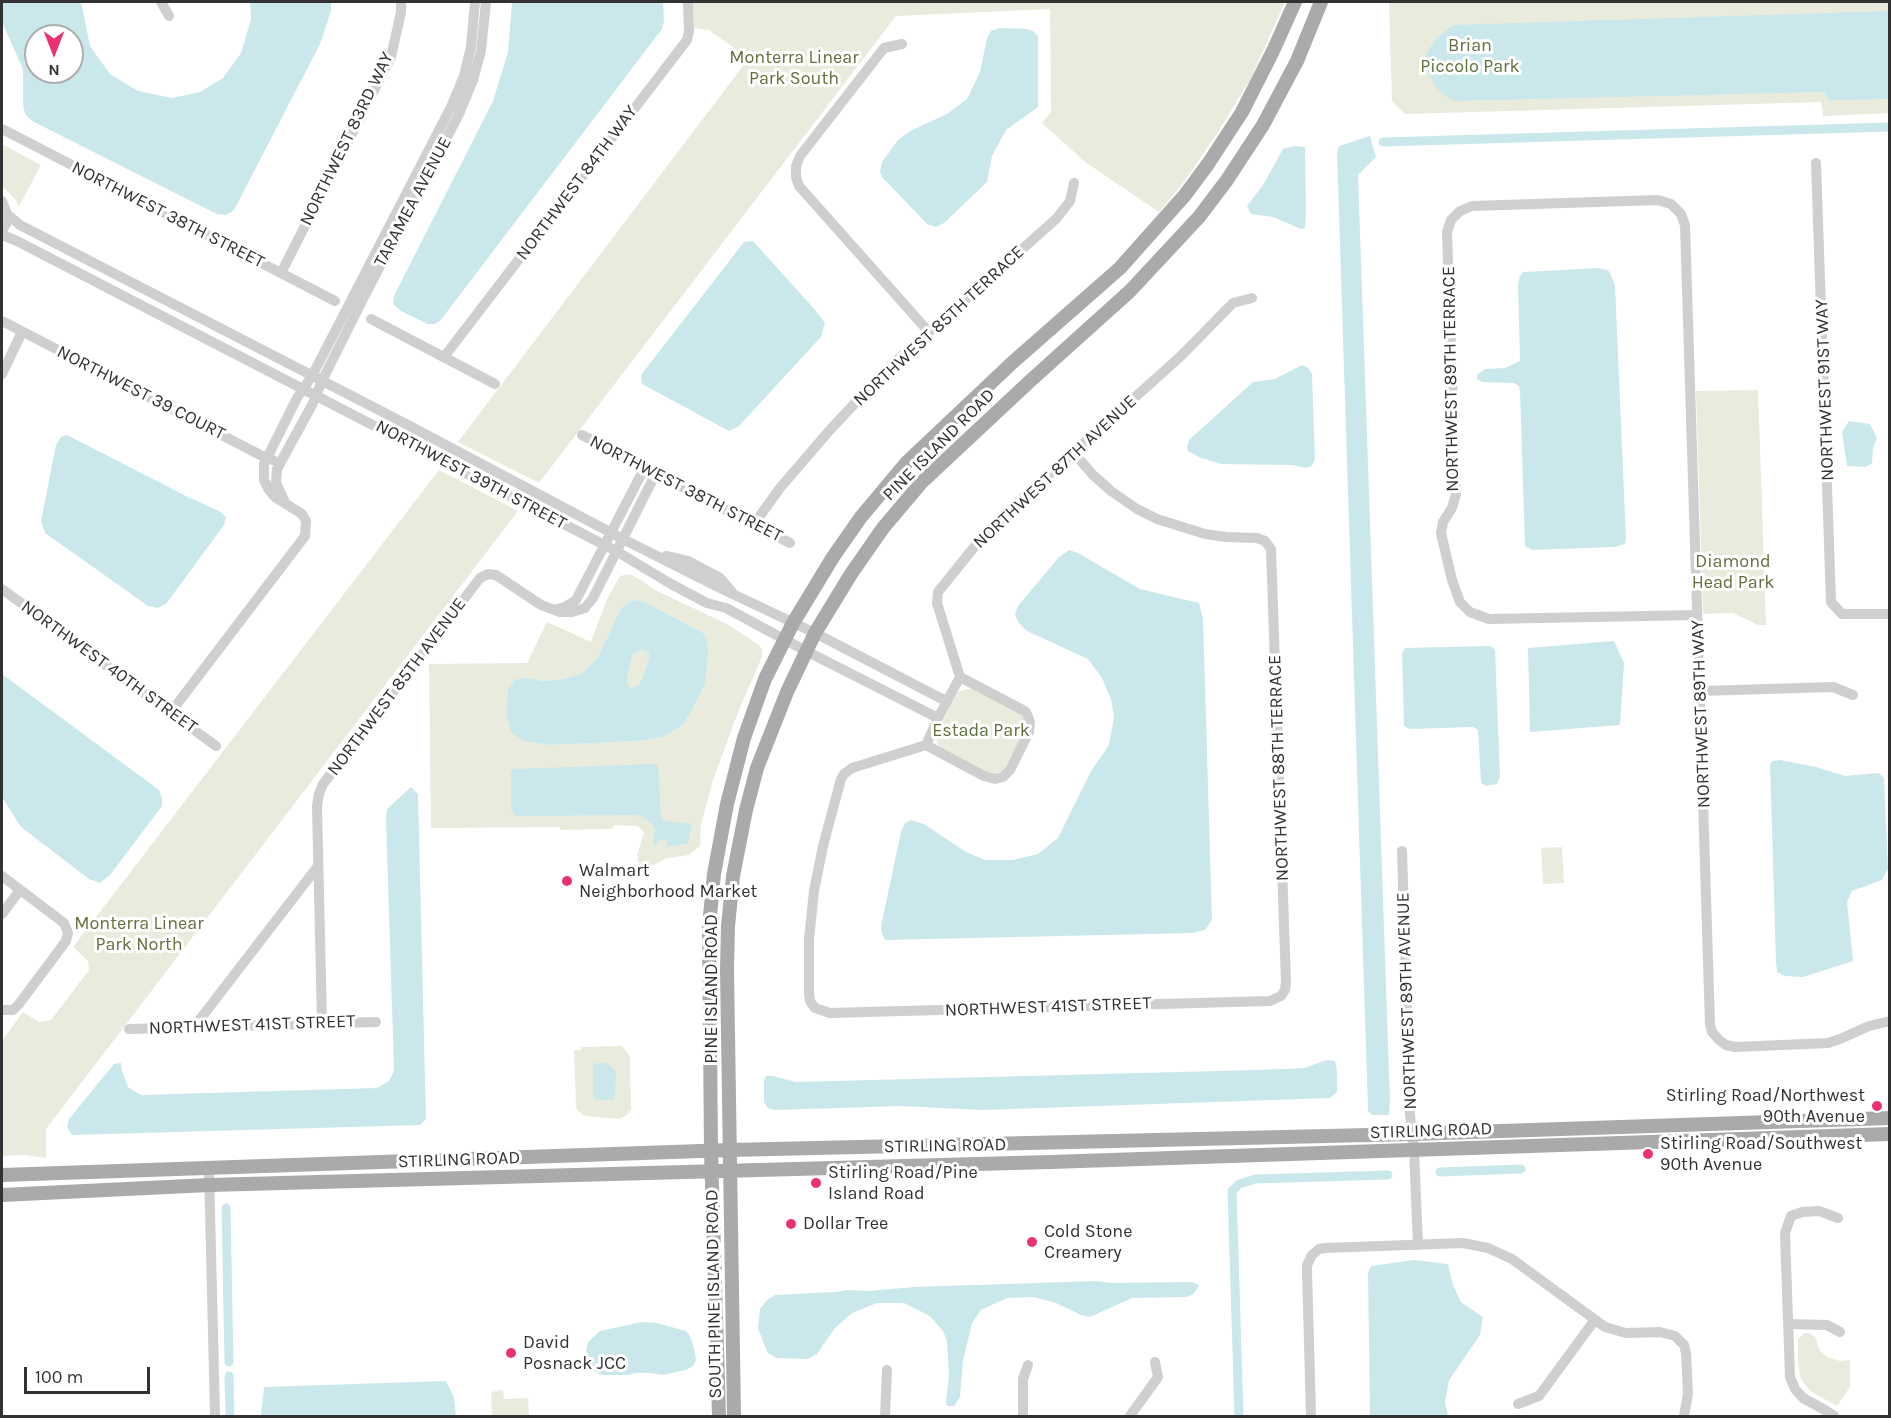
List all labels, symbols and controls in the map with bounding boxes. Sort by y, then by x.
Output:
north arrow [24,24,84,84]
park label: Brian Piccolo Park [1420,35,1520,78]
park label: Monterra Linear Park South [729,47,859,90]
street label: NORTHWEST 83RD WAY [296,49,398,229]
text: N [48,61,60,80]
street label: NORTHWEST 84TH WAY [512,101,642,265]
street label: TARAMEA AVENUE [370,133,456,271]
street label: NORTHWEST 38TH STREET [68,157,268,273]
street label: NORTHWEST 85TH TERRACE [849,241,1029,411]
street label: NORTHWEST 89TH TERRACE [1438,266,1464,492]
street label: NORTHWEST 91ST WAY [1811,299,1839,481]
street label: NORTHWEST 39 COURT [53,341,229,445]
street label: PINE ISLAND ROAD [878,384,1000,506]
street label: NORTHWEST 87TH AVENUE [969,391,1141,553]
street label: NORTHWEST 39TH STREET [372,415,570,535]
street label: NORTHWEST 38TH STREET [586,431,786,547]
park label: Diamond Head Park [1692,551,1774,594]
street label: NORTHWEST 85TH AVENUE [323,594,471,780]
street label: NORTHWEST 40TH STREET [17,596,201,738]
street label: NORTHWEST 89TH WAY [1687,619,1715,809]
street label: NORTHWEST 88TH TERRACE [1264,654,1294,882]
park label: Estada Park [932,720,1030,742]
place label: Walmart Neighborhood Market [579,860,757,902]
marker: Walmart Neighborhood Market [560,874,574,888]
street label: NORTHWEST 89TH AVENUE [1392,892,1422,1110]
park label: Monterra Linear Park North [74,913,204,956]
street label: PINE ISLAND ROAD [701,914,723,1064]
street label: NORTHWEST 41ST STREET [944,993,1152,1021]
street label: NORTHWEST 41ST STREET [148,1011,356,1039]
place label: Stirling Road/Northwest 90th Avenue [1666,1085,1865,1128]
marker: Stirling Road/Northwest 90th Avenue [1870,1099,1884,1113]
street label: STIRLING ROAD [1369,1118,1493,1144]
place label: Stirling Road/Southwest 90th Avenue [1660,1133,1862,1176]
street label: STIRLING ROAD [884,1134,1006,1158]
street label: STIRLING ROAD [397,1147,521,1173]
marker: Stirling Road/Southwest 90th Avenue [1641,1147,1655,1161]
place label: Stirling Road/Pine Island Road [828,1162,978,1204]
marker: Stirling Road/Pine Island Road [809,1176,823,1190]
street label: SOUTH PINE ISLAND ROAD [701,1189,727,1399]
place label: Dollar Tree [803,1213,888,1235]
marker: Dollar Tree [784,1217,798,1231]
place label: Cold Stone Creamery [1044,1221,1132,1264]
marker: Cold Stone Creamery [1025,1235,1039,1249]
place label: David Posnack JCC [523,1332,626,1374]
marker: David Posnack JCC [504,1346,518,1360]
scale bar [27,1355,153,1393]
text: 100 m [35,1366,83,1388]

